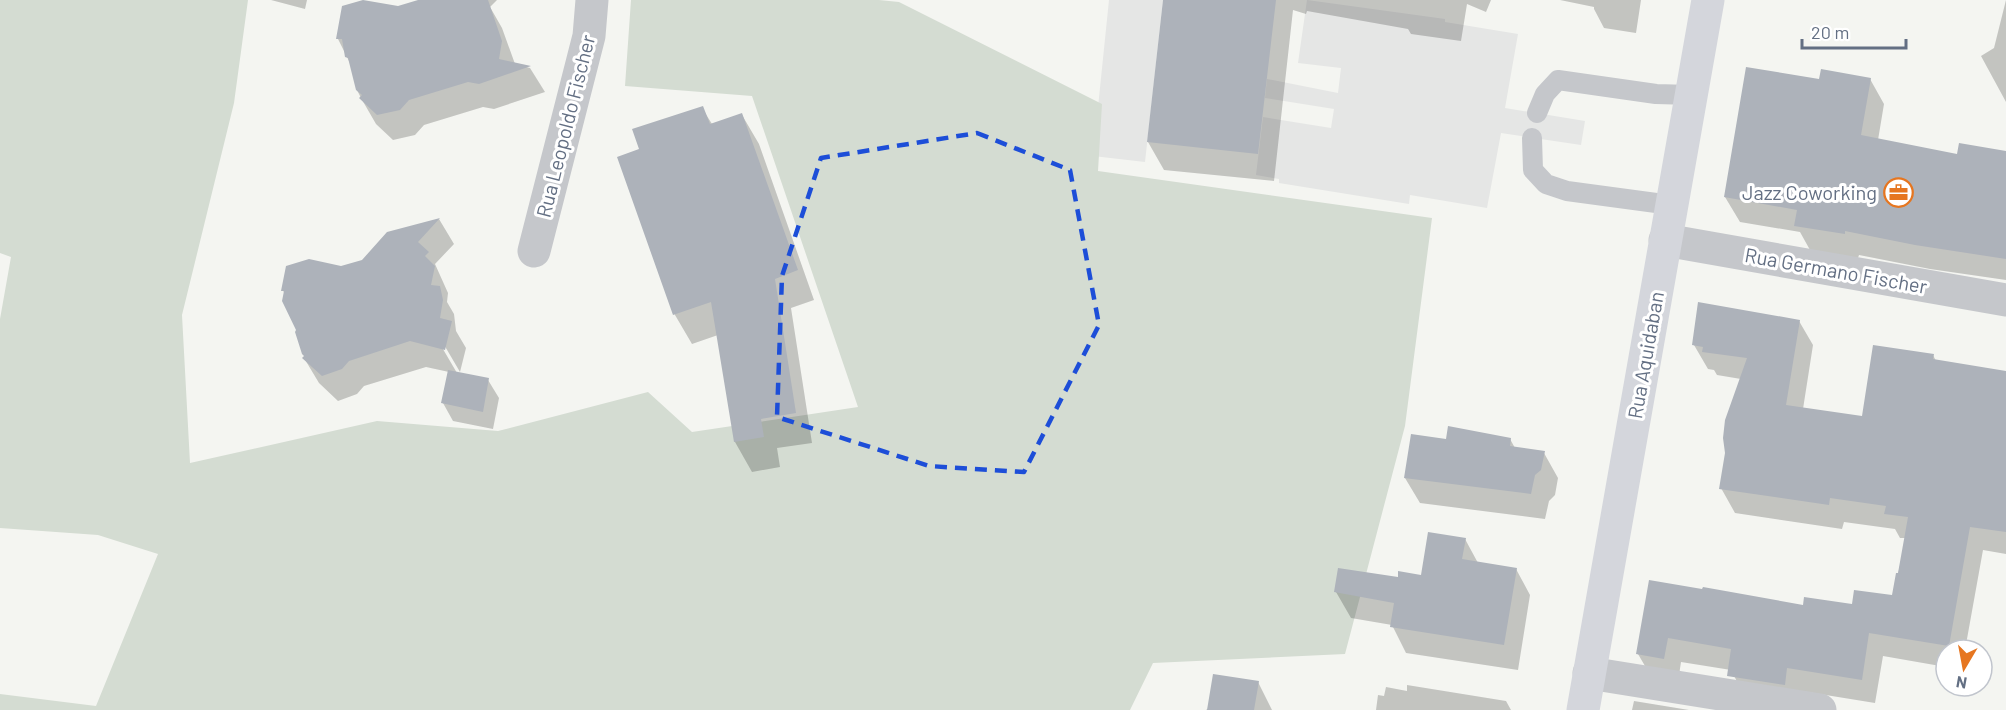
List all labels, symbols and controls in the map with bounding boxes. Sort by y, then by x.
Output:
scale bar [1802,12,1906,50]
text: 20 m [1811,21,1849,43]
street label: Rua Leopoldo Fischer [531,32,599,220]
office icon: Jazz Coworking [1882,176,1914,208]
place label: Jazz Coworking [1742,180,1877,204]
street label: Rua Germano Fischer [1743,242,1929,298]
street label: Rua Aquidaban [1622,289,1668,421]
north arrow [1934,638,1994,698]
text: N [1954,673,1968,694]

